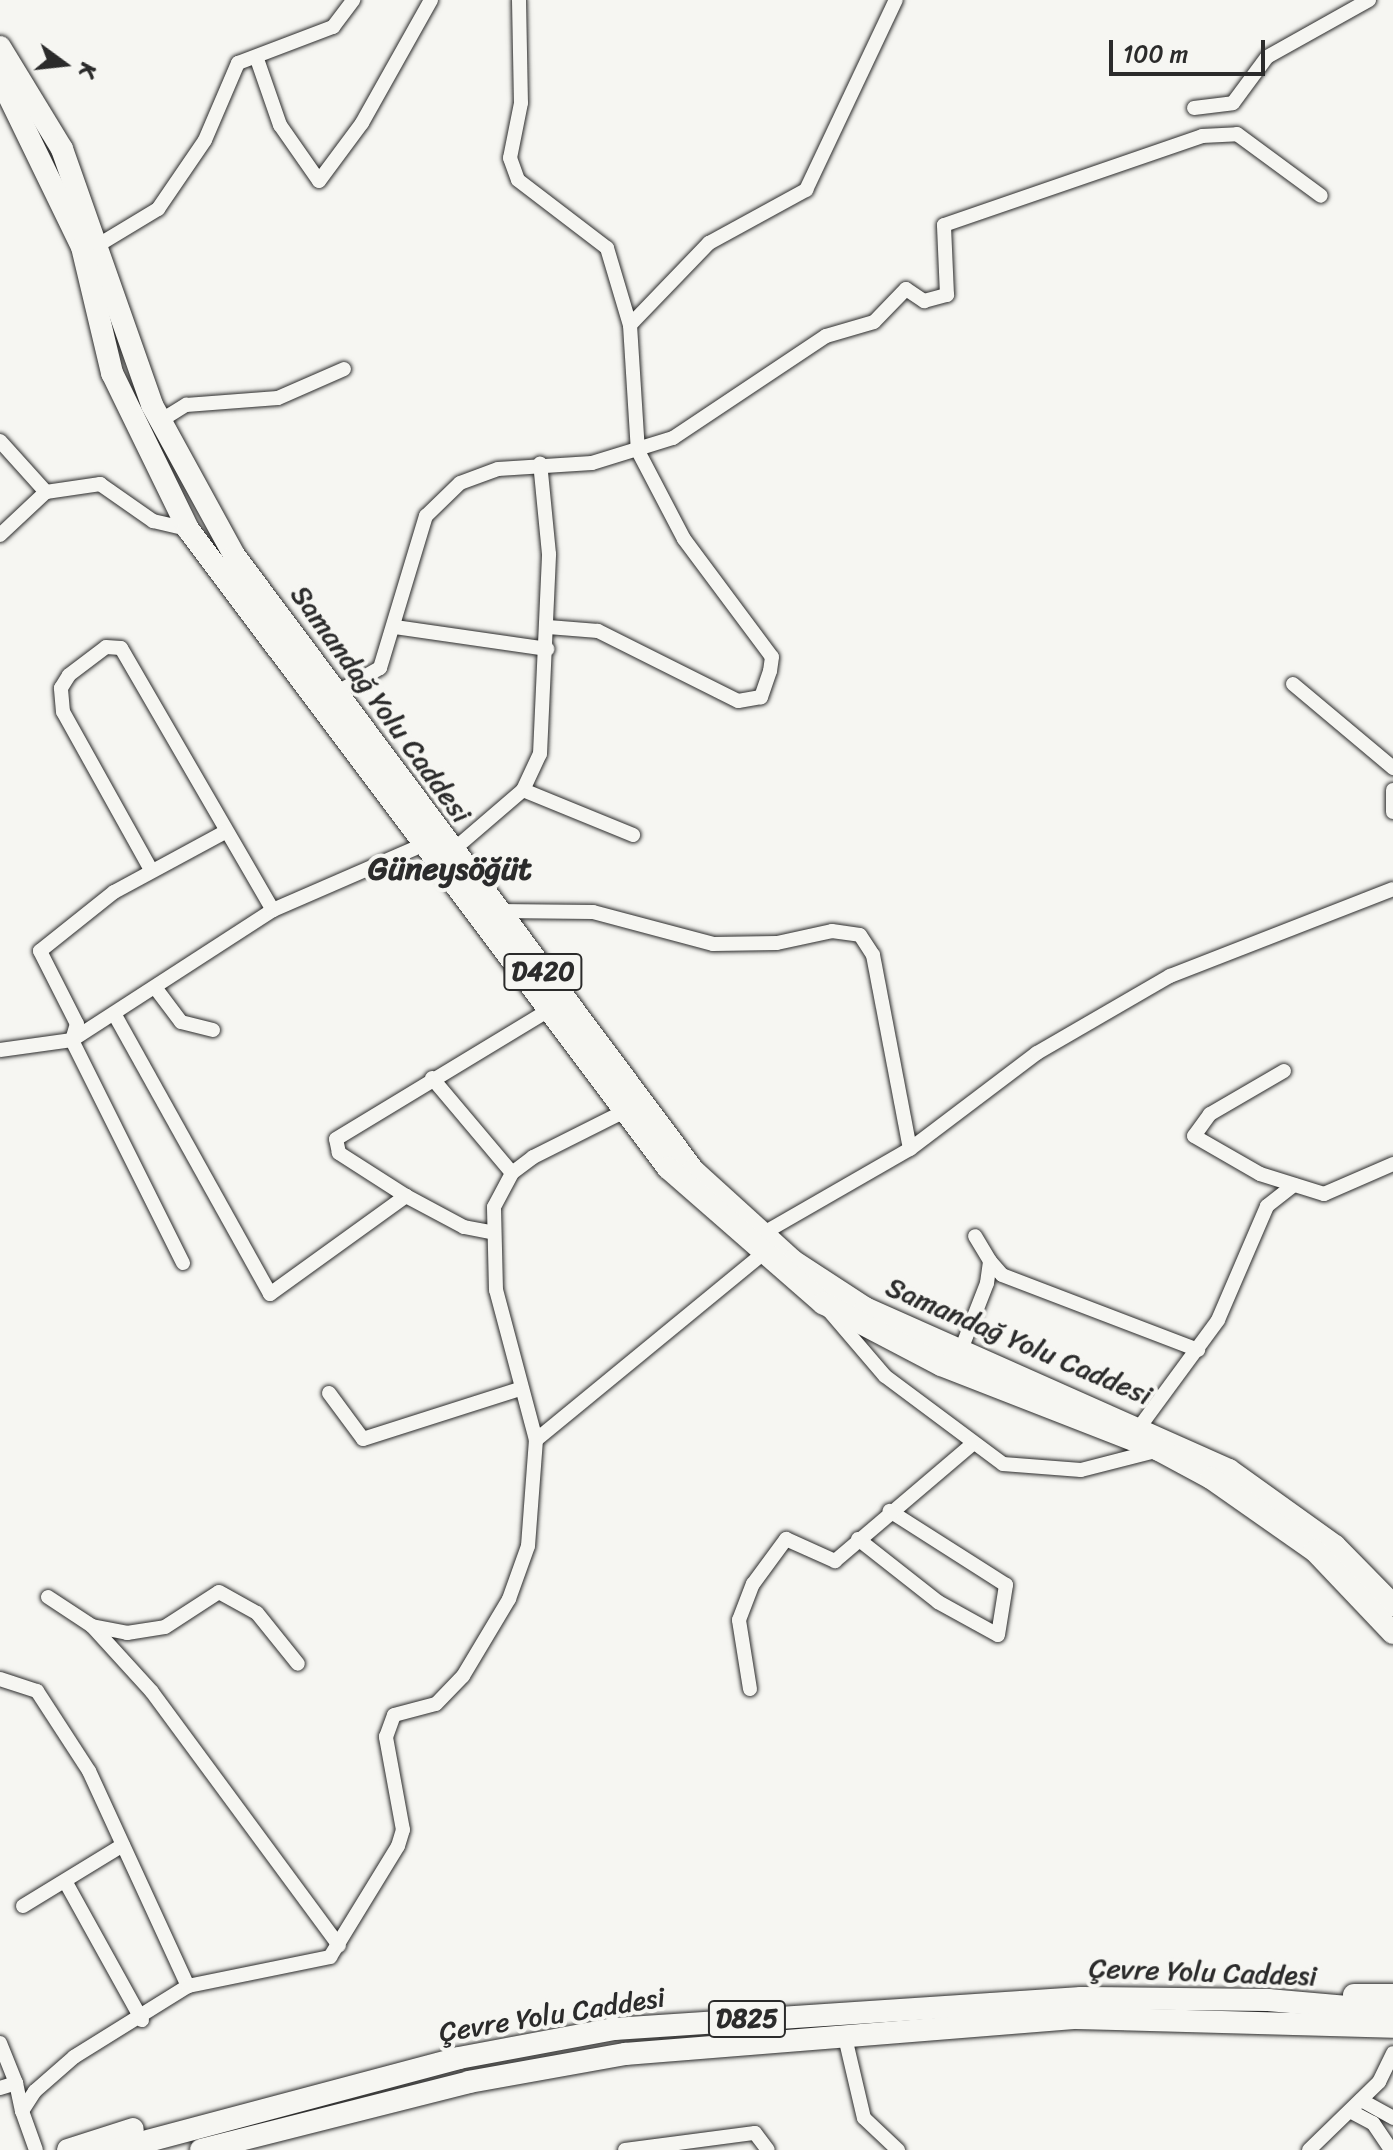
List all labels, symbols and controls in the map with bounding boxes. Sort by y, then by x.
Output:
north arrow [24,24,104,104]
scale bar [1113,24,1269,74]
text: 100 m [1123,33,1188,75]
text: K [67,59,108,82]
street label: Samandağ Yolu Caddesi [284,579,478,829]
district label: Güneysöğüt [368,850,532,888]
road number: D420 [503,950,583,994]
street label: Samandağ Yolu Caddesi [882,1270,1156,1412]
street label: Çevre Yolu Caddesi [1088,1951,1318,1993]
street label: Çevre Yolu Caddesi [436,1980,668,2050]
road number: D825 [707,1997,787,2041]

